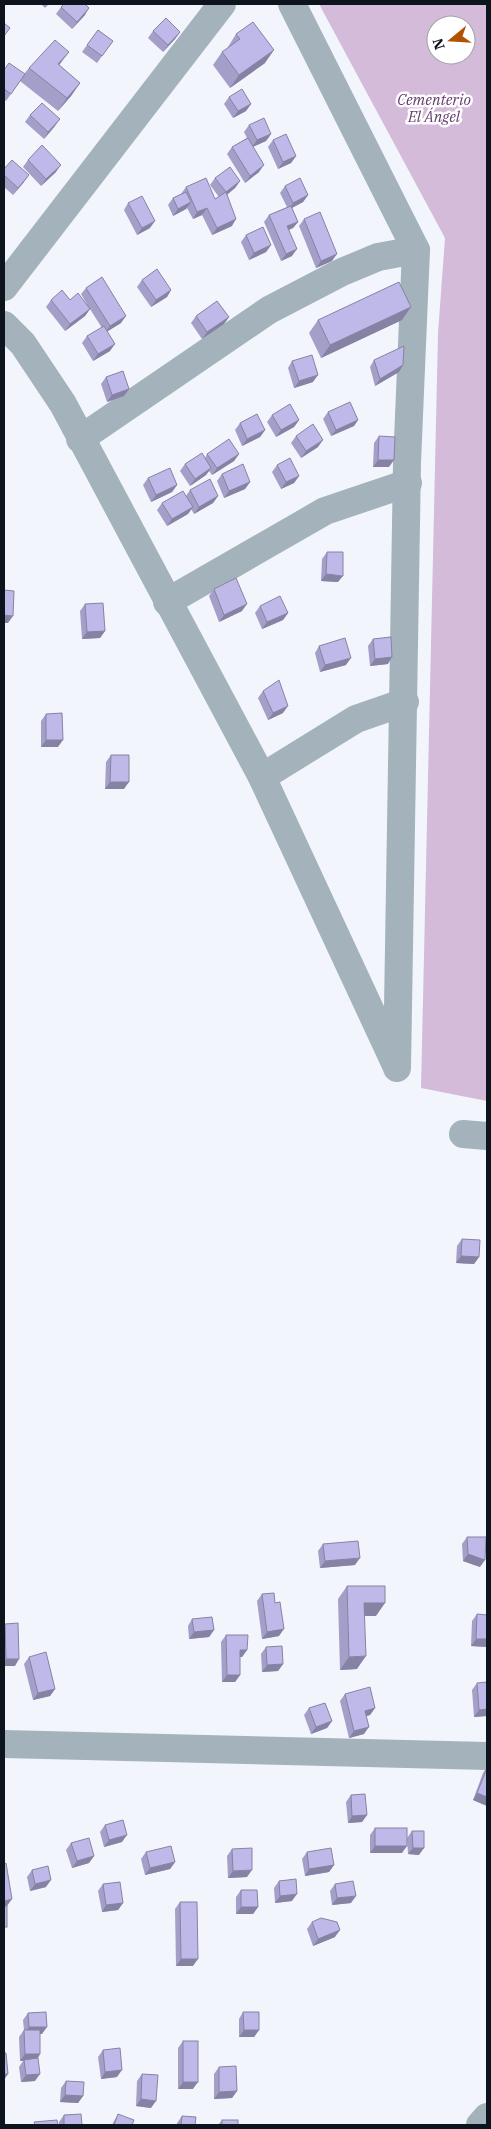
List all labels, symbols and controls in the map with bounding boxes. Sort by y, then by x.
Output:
north arrow [426,15,476,65]
text: N [428,36,449,52]
park label: Cementerio El Ángel [397,90,471,126]

